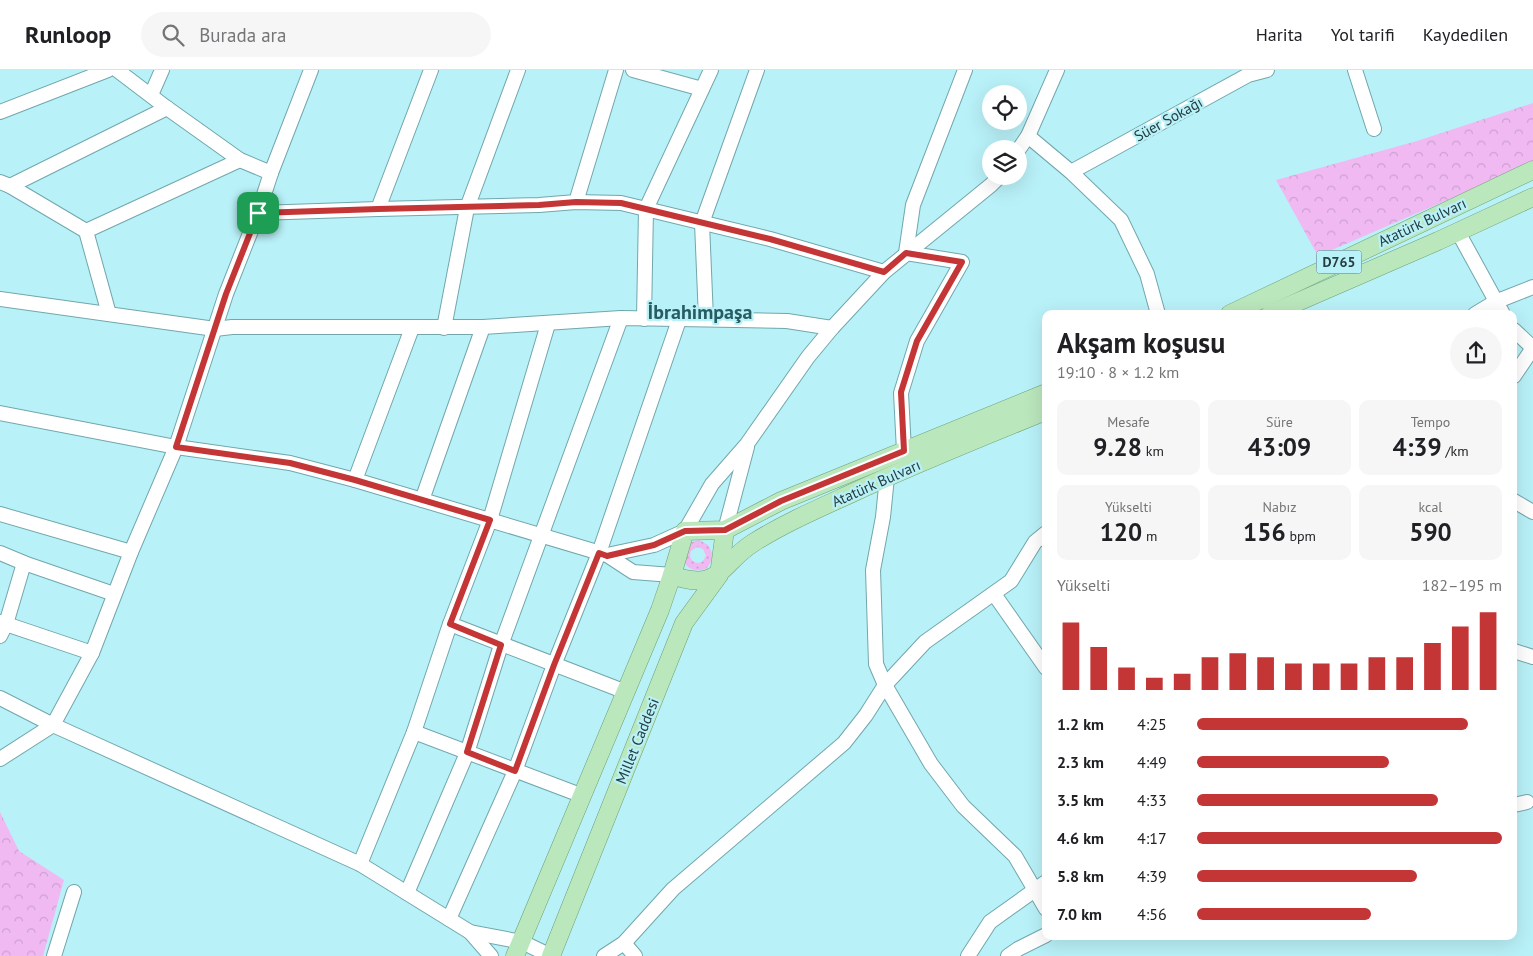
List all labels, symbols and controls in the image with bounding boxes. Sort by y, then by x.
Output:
search box [141,12,491,57]
text: Runloop [25,19,111,50]
icon: search [159,21,187,49]
text: Burada ara [199,23,286,47]
text: Harita [1256,23,1303,46]
text: Yol tarifi [1331,23,1395,46]
text: Kaydedilen [1423,23,1508,46]
map controls [982,85,1027,185]
button: locate [982,85,1027,130]
street label: Süer Sokağı [1130,92,1206,146]
button: layers [982,140,1027,185]
pin [237,192,279,234]
street label: Atatürk Bulvarı [1375,193,1469,251]
icon: arrive [244,199,272,227]
road number: D765 [1316,250,1362,273]
district label: İbrahimpaşa [648,299,752,325]
text: Akşam koşusu [1057,324,1225,361]
button: share [1450,327,1502,379]
text: 19:10 · 8 × 1.2 km [1057,362,1179,382]
text: Mesafe [1107,413,1150,431]
text: Süre [1266,413,1293,431]
text: Tempo [1411,413,1450,431]
text: 9.28 [1093,431,1142,463]
text: 43:09 [1248,431,1311,463]
text: 4:39 [1392,431,1442,463]
text: km [1142,442,1164,460]
text: /km [1442,442,1469,460]
street label: Atatürk Bulvarı [829,455,923,511]
text: Yükselti [1105,498,1152,516]
text: Nabız [1263,498,1296,516]
text: kcal [1419,498,1442,516]
text: 120 [1100,516,1142,548]
text: 156 [1243,516,1286,548]
text: 590 [1409,516,1452,548]
text: m [1142,527,1157,545]
text: bpm [1286,527,1316,545]
text: Yükselti [1057,575,1110,595]
text: 182–195 m [1422,575,1502,595]
street label: Millet Caddesi [611,695,663,787]
text: 1.2 km [1057,714,1104,734]
text: 4:25 [1137,714,1167,734]
text: 2.3 km [1057,752,1104,772]
text: 4:49 [1137,752,1167,772]
text: 3.5 km [1057,790,1104,810]
text: 4:33 [1137,790,1167,810]
text: 4.6 km [1057,828,1104,848]
text: 4:17 [1137,828,1167,848]
text: 5.8 km [1057,866,1104,886]
text: 4:39 [1137,866,1167,886]
text: 7.0 km [1057,904,1102,924]
text: 4:56 [1137,904,1167,924]

